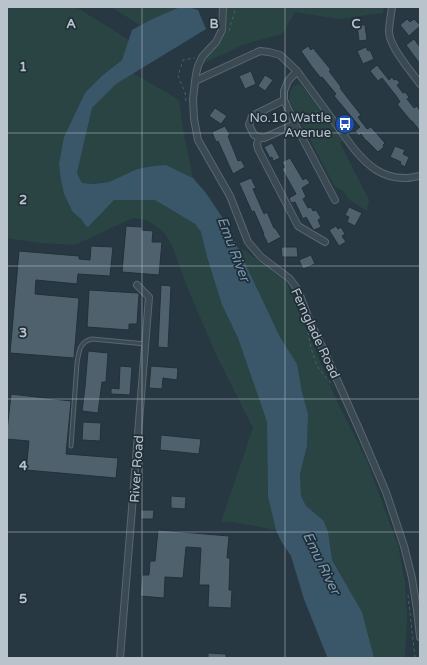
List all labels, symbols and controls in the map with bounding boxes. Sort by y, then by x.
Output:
text: A [66,16,76,32]
text: B [209,16,219,32]
text: C [351,16,361,32]
text: 1 [19,59,27,75]
place label: No.10 Wattle Avenue [250,110,331,141]
bus stop icon: No.10 Wattle Avenue [334,113,356,135]
text: 2 [19,192,27,208]
water label: Emu River [213,214,254,285]
street label: Fernglade Road [287,286,343,381]
text: 3 [19,325,27,341]
street label: River Road [127,435,147,503]
text: 4 [19,458,28,474]
water label: Emu River [299,529,345,599]
text: 5 [19,591,27,607]

